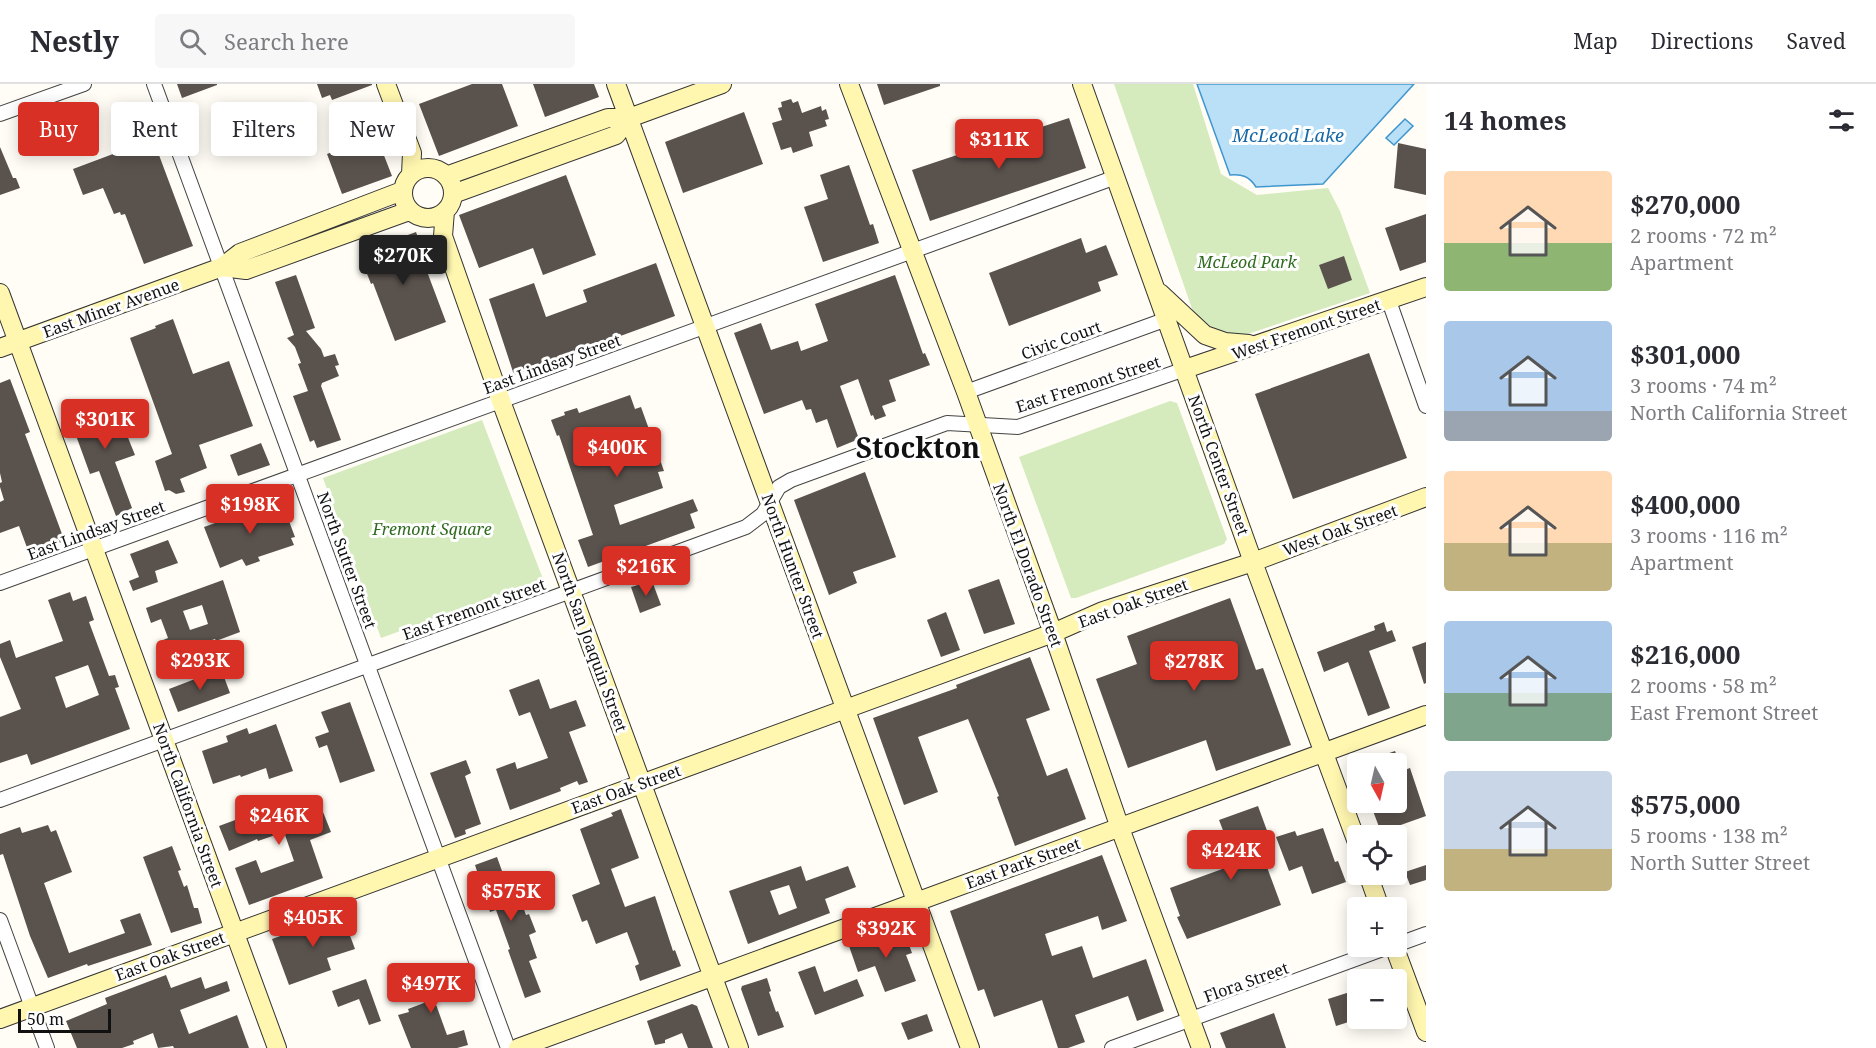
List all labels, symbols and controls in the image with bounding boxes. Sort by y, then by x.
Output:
search box [155,14,575,68]
text: Nestly [30,22,119,60]
icon: search [176,25,209,58]
text: Search here [224,26,349,56]
text: Map [1573,27,1618,55]
text: Directions [1651,27,1753,55]
text: Saved [1786,27,1846,55]
chip: Buy [18,102,99,156]
chip: Rent [111,102,199,156]
chip: Filters [211,102,317,156]
chip: New [329,102,416,156]
text: 14 homes [1444,102,1566,138]
icon: filters [1825,104,1858,137]
pin: $311K [957,119,1041,170]
water label: McLeod Lake [1231,123,1344,147]
text: $311K [969,125,1029,152]
text: $270,000 [1630,186,1740,222]
icon: home [1492,195,1564,267]
text: 2 rooms · 72 m² [1630,222,1777,249]
pin: $270K [361,235,445,286]
text: $270K [373,241,433,268]
text: Apartment [1630,249,1734,276]
park label: McLeod Park [1196,251,1297,273]
street label: East Miner Avenue [40,273,182,343]
street label: West Fremont Street [1229,293,1384,365]
street label: Civic Court [1018,315,1104,365]
street label: East Lindsay Street [480,329,624,399]
text: $301,000 [1630,336,1740,372]
icon: home [1492,345,1564,417]
street label: East Fremont Street [1013,350,1163,418]
text: 3 rooms · 74 m² [1630,372,1777,399]
street label: North Center Street [1183,392,1255,539]
pin: $301K [63,399,147,450]
text: North California Street [1630,399,1847,426]
text: $301K [75,405,135,432]
pin: $400K [575,427,659,478]
district label: Stockton [856,428,980,466]
text: $400K [587,433,647,460]
street label: North El Dorado Street [988,480,1068,650]
pin: $198K [208,484,292,535]
text: $400,000 [1630,486,1740,522]
street label: North Sutter Street [312,489,382,632]
text: $198K [220,490,280,517]
street label: North Hunter Street [757,491,830,642]
street label: East Lindsay Street [24,495,168,565]
icon: home [1492,495,1564,567]
street label: West Oak Street [1280,499,1401,561]
park label: Fremont Square [371,518,492,540]
text: 3 rooms · 116 m² [1630,522,1788,549]
pin: $216K [604,546,688,597]
street label: North San Joaquin Street [547,549,633,735]
text: Apartment [1630,549,1734,576]
text: $216K [616,552,676,579]
street label: East Fremont Street [399,573,549,645]
street label: East Oak Street [1075,573,1191,633]
text: $216,000 [1630,636,1740,672]
pin: $293K [158,640,242,691]
pin: $278K [1152,641,1236,692]
icon: home [1492,645,1564,717]
text: $293K [170,646,230,673]
text: $278K [1164,647,1224,674]
text: 2 rooms · 58 m² [1630,672,1777,699]
text: East Fremont Street [1630,699,1818,726]
street label: North California Street [148,720,228,891]
north arrow [1347,753,1407,813]
map controls [1347,753,1407,1029]
street label: East Oak Street [568,759,684,819]
text: $575,000 [1630,786,1740,822]
pin: $246K [237,795,321,846]
icon: home [1492,795,1564,867]
text: $246K [249,801,309,828]
text: 5 rooms · 138 m² [1630,822,1788,849]
button: locate [1347,825,1407,885]
pin: $424K [1189,830,1273,881]
street label: East Park Street [963,832,1084,894]
text: $424K [1201,836,1261,863]
text: North Sutter Street [1630,849,1810,876]
pin: $575K [469,871,553,922]
text: $575K [481,877,541,904]
pin: $405K [271,897,355,948]
button: + [1347,897,1407,957]
text: $405K [283,903,343,930]
pin: $392K [844,908,928,959]
text: $392K [856,914,916,941]
street label: East Oak Street [112,926,228,986]
street label: Flora Street [1201,956,1292,1007]
pin: $497K [389,963,473,1014]
text: $497K [401,969,461,996]
button: − [1347,969,1407,1029]
scale bar [18,1006,111,1034]
text: 50 m [27,1008,64,1030]

